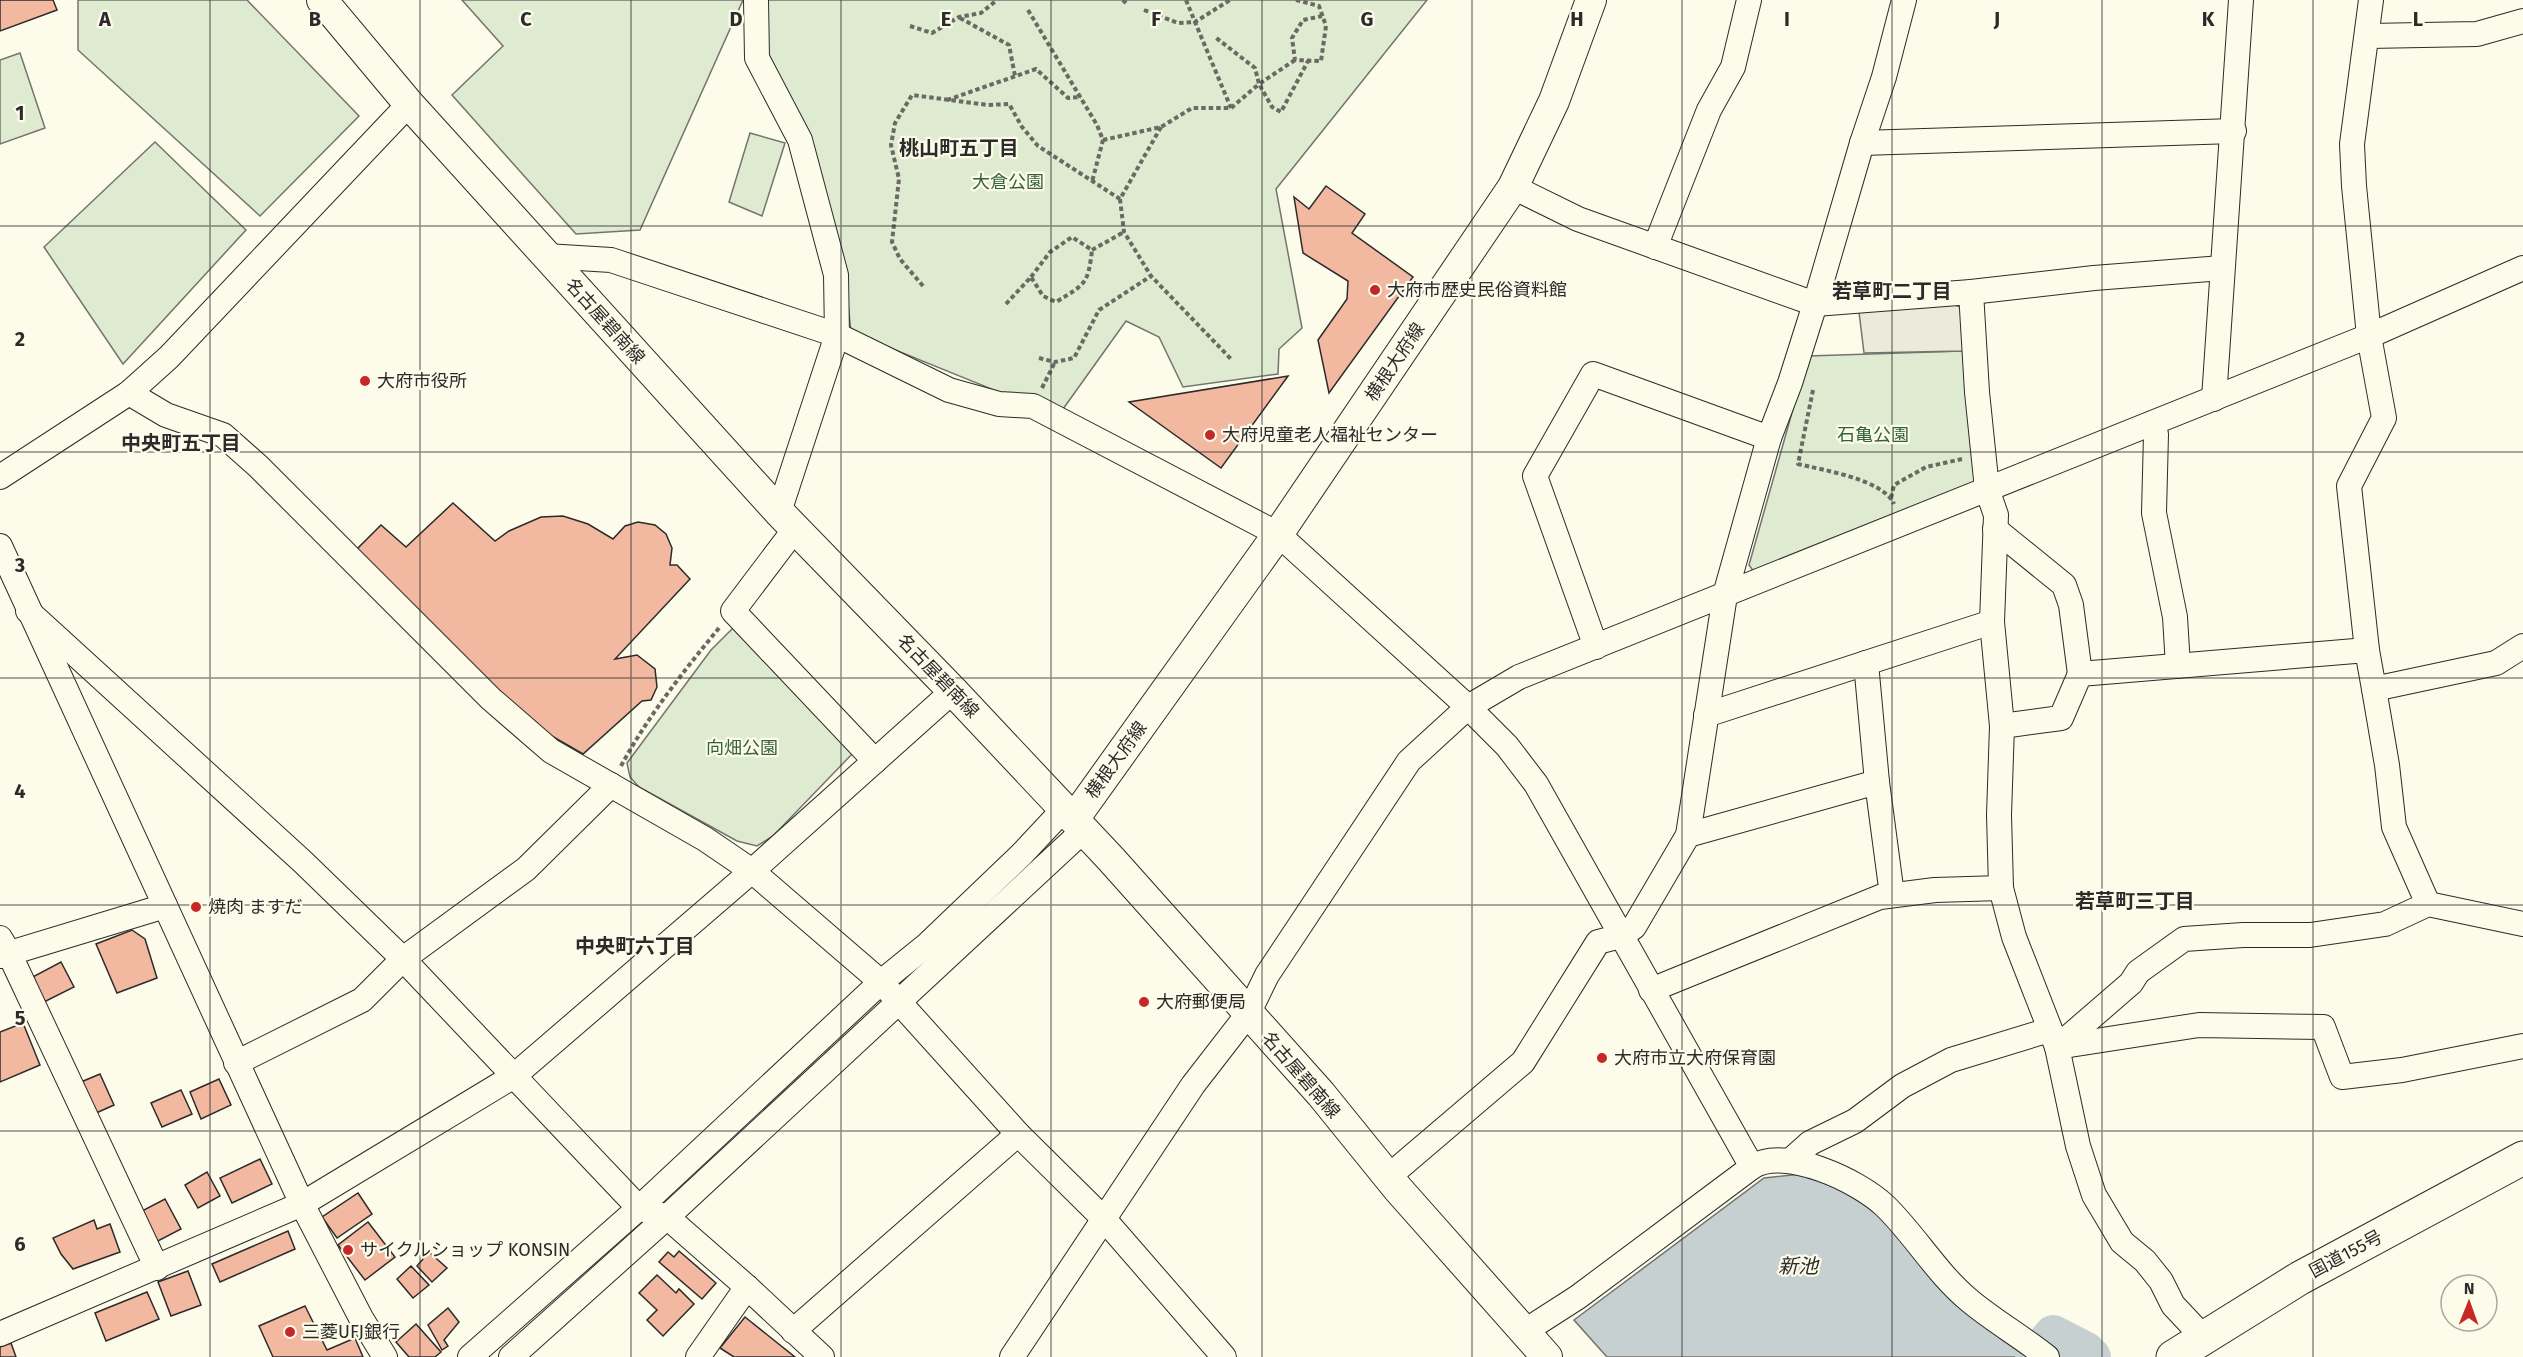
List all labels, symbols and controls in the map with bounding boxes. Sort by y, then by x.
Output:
text: A [98,7,112,31]
text: B [309,7,321,31]
text: C [520,7,532,31]
text: D [729,7,743,31]
text: E [941,7,951,31]
text: F [1151,7,1161,31]
text: G [1361,7,1373,31]
text: H [1570,7,1584,31]
text: I [1784,7,1790,31]
text: J [1993,7,2000,31]
text: K [2202,7,2215,31]
text: L [2413,7,2423,31]
text: 1 [15,101,25,125]
district label: 桃山町五丁目 [899,136,1019,160]
park label: 大倉公園 [972,171,1044,193]
street label: 名古屋碧南線 [561,274,649,368]
place label: 大府市歴史民俗資料館 [1387,279,1567,301]
district label: 若草町二丁目 [1832,279,1952,303]
marker: 大府市歴史民俗資料館 [1368,283,1382,297]
street label: 横根大府線 [1361,319,1429,405]
text: 2 [15,327,25,351]
place label: 大府市役所 [377,370,467,392]
marker: 大府市役所 [358,374,372,388]
place label: 大府児童老人福祉センター [1222,424,1438,446]
park label: 石亀公園 [1837,424,1909,446]
marker: 大府児童老人福祉センター [1203,428,1217,442]
district label: 中央町五丁目 [121,431,241,455]
text: 3 [14,553,25,577]
street label: 名古屋碧南線 [893,630,983,722]
street label: 横根大府線 [1081,717,1151,803]
park label: 向畑公園 [706,737,778,759]
text: 4 [14,779,26,803]
district label: 若草町三丁目 [2075,889,2195,913]
place label: 焼肉 ますだ [208,896,303,918]
marker: 焼肉 ますだ [189,900,203,914]
district label: 中央町六丁目 [575,934,695,958]
place label: 大府郵便局 [1156,991,1246,1013]
marker: 大府郵便局 [1137,995,1151,1009]
text: 5 [15,1006,26,1030]
street label: 名古屋碧南線 [1257,1027,1345,1123]
place label: 大府市立大府保育園 [1614,1047,1776,1069]
marker: 大府市立大府保育園 [1595,1051,1609,1065]
street label: 国道155号 [2306,1226,2386,1282]
text: 6 [14,1232,26,1256]
place label: サイクルショップ KONSIN [360,1239,570,1261]
marker: サイクルショップ KONSIN [341,1243,355,1257]
water label: 新池 [1778,1254,1820,1278]
north arrow [2439,1273,2499,1333]
text: N [2464,1279,2475,1298]
place label: 三菱UFJ銀行 [302,1321,400,1343]
marker: 三菱UFJ銀行 [283,1325,297,1339]

